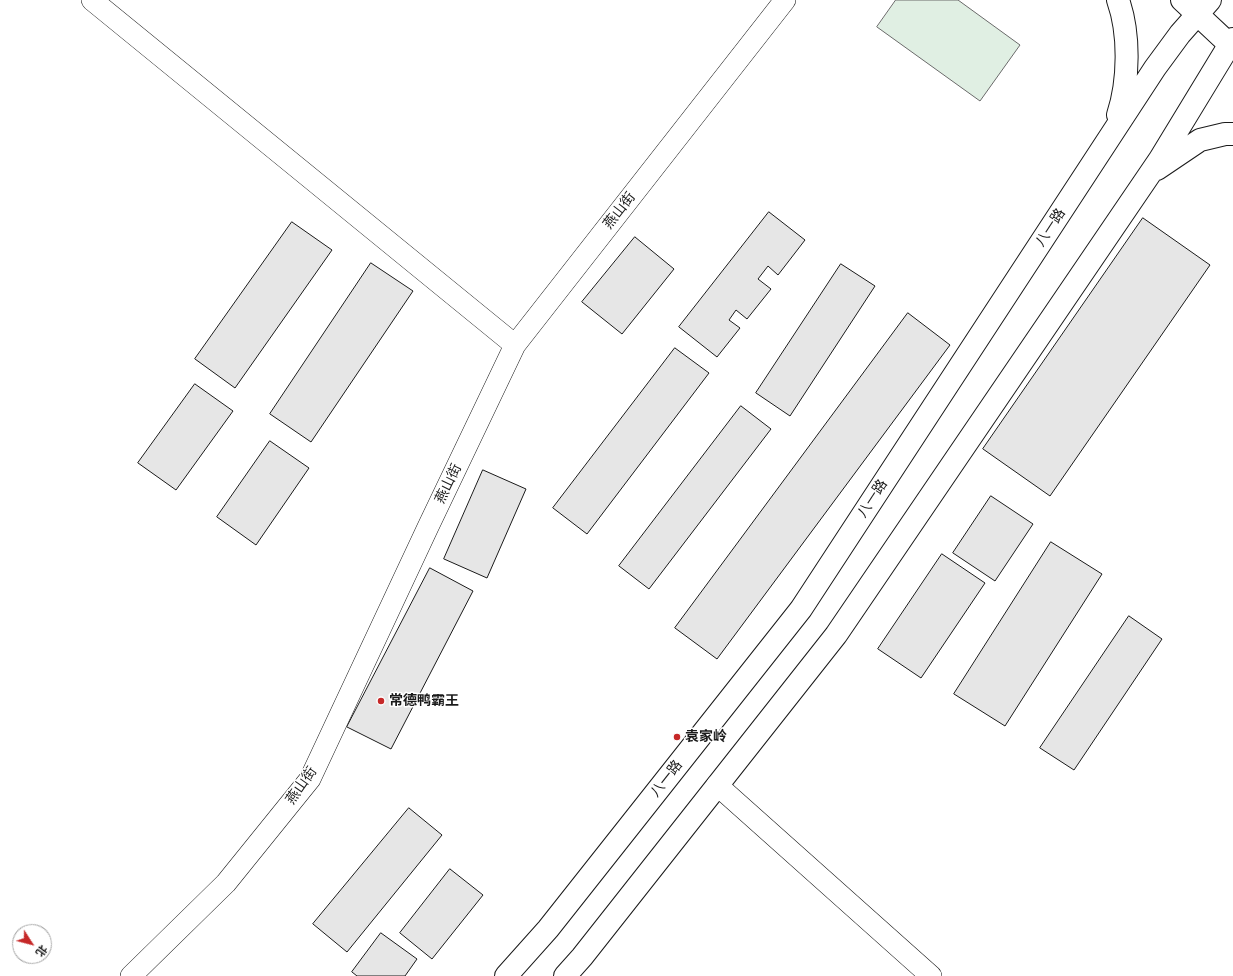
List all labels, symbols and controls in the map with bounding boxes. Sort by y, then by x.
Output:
street label: 燕山街 [600,189,640,233]
street label: 八一路 [1033,206,1069,250]
street label: 燕山街 [432,461,466,507]
street label: 八一路 [855,477,891,521]
place label: 常德鸭霸王 [389,693,459,709]
marker: 常德鸭霸王 [376,696,386,706]
place label: 袁家岭 [685,729,727,745]
marker: 袁家岭 [672,732,682,742]
street label: 八一路 [647,757,687,801]
street label: 燕山街 [283,764,321,808]
north arrow [12,924,52,964]
text: 北 [33,942,50,959]

